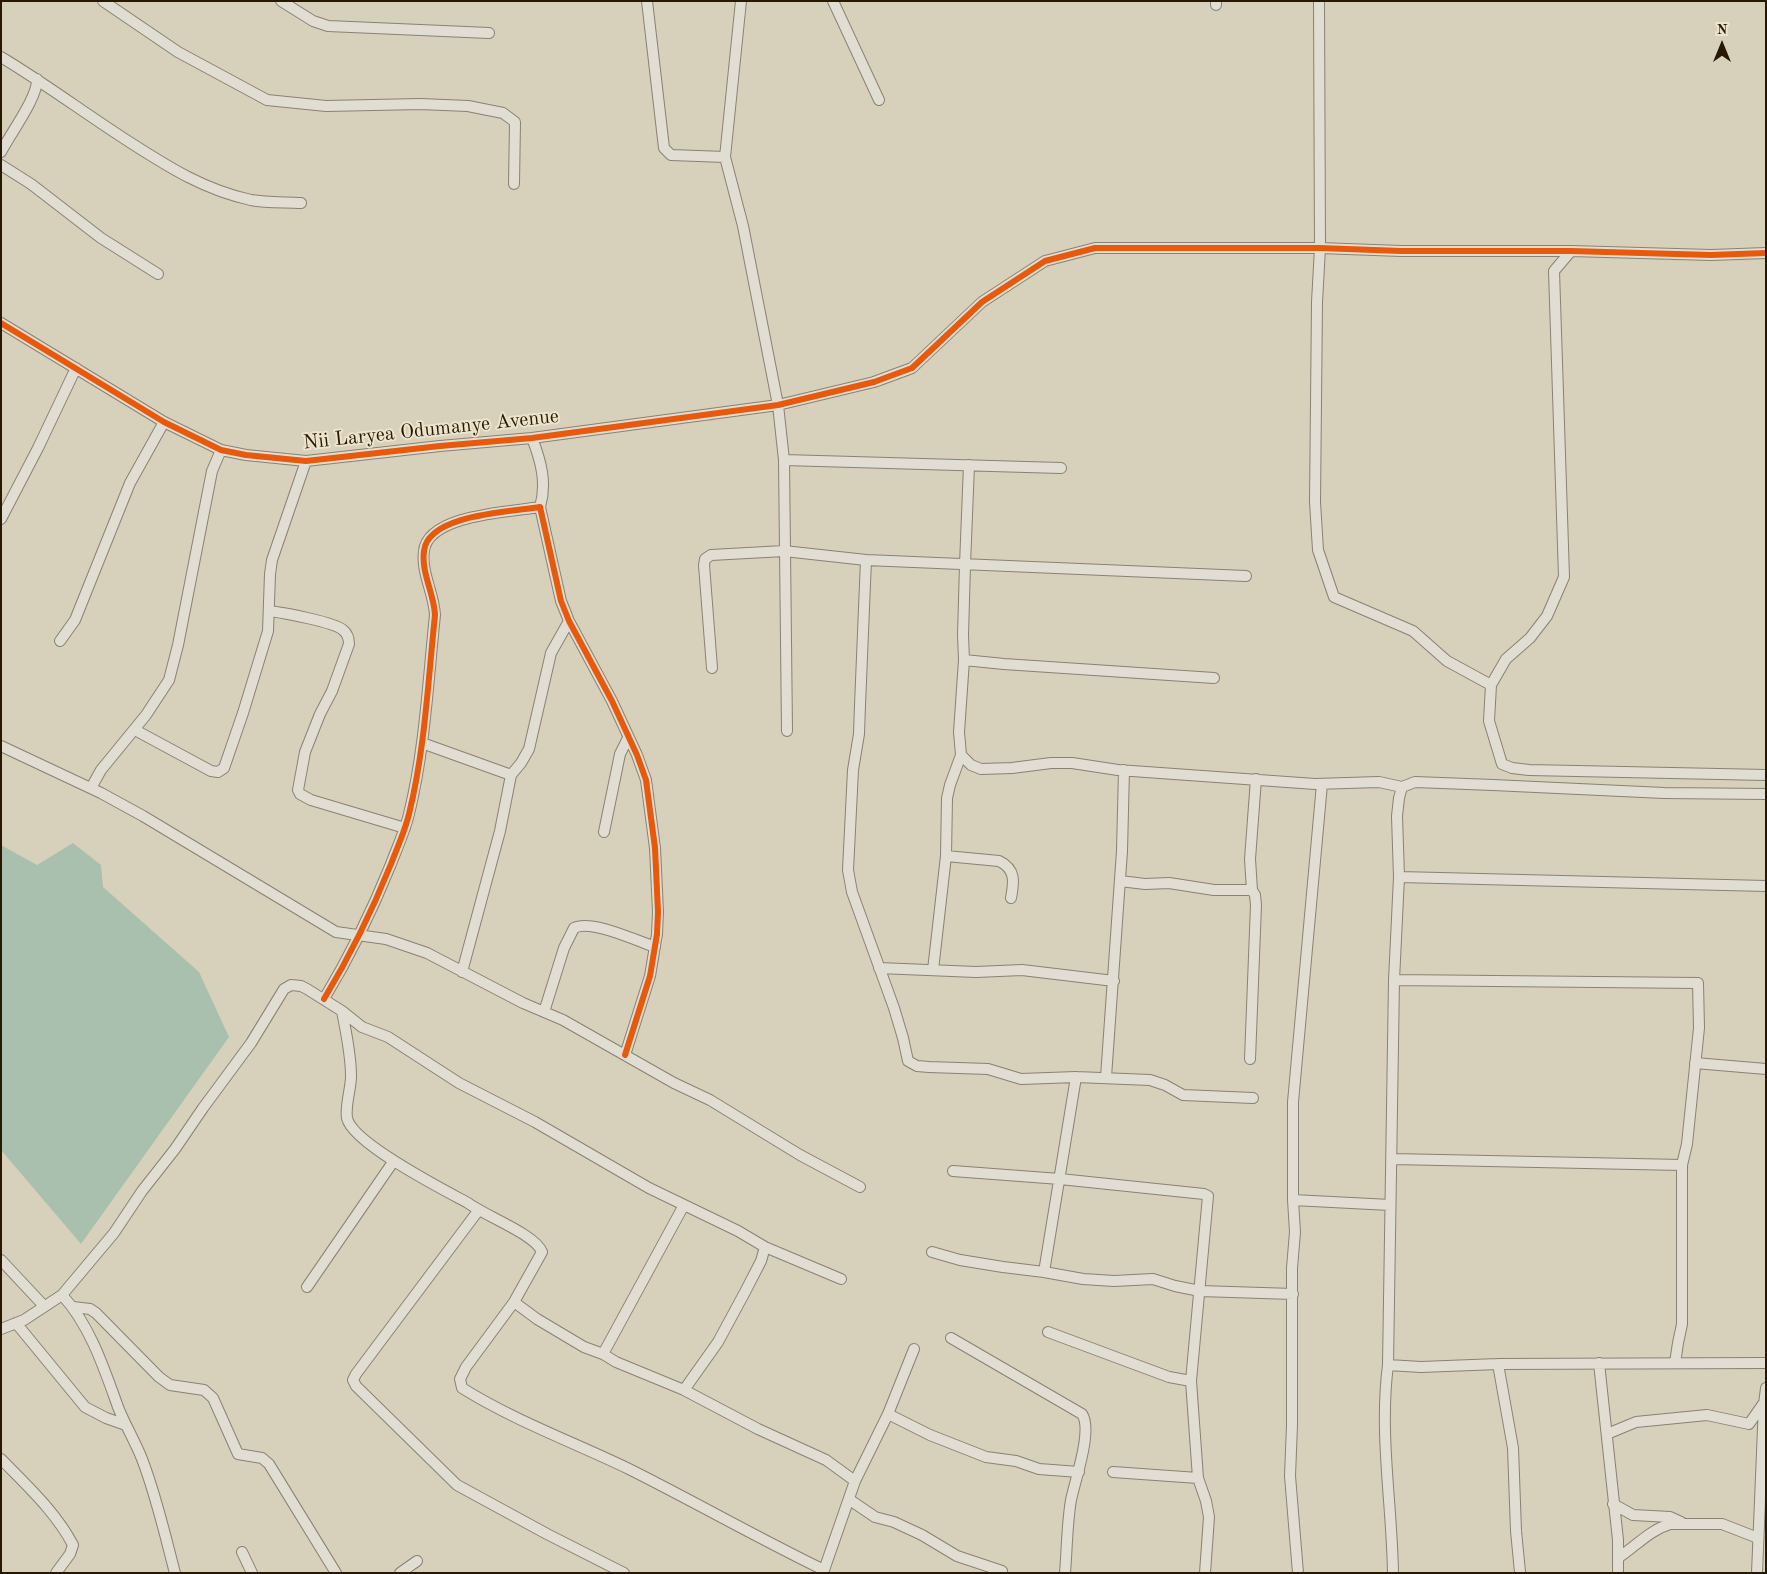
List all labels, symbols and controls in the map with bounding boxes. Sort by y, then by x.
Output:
north arrow [1697,20,1747,70]
text: N [1717,23,1727,37]
street label: Nii Laryea Odumanye Avenue [302,405,560,455]

